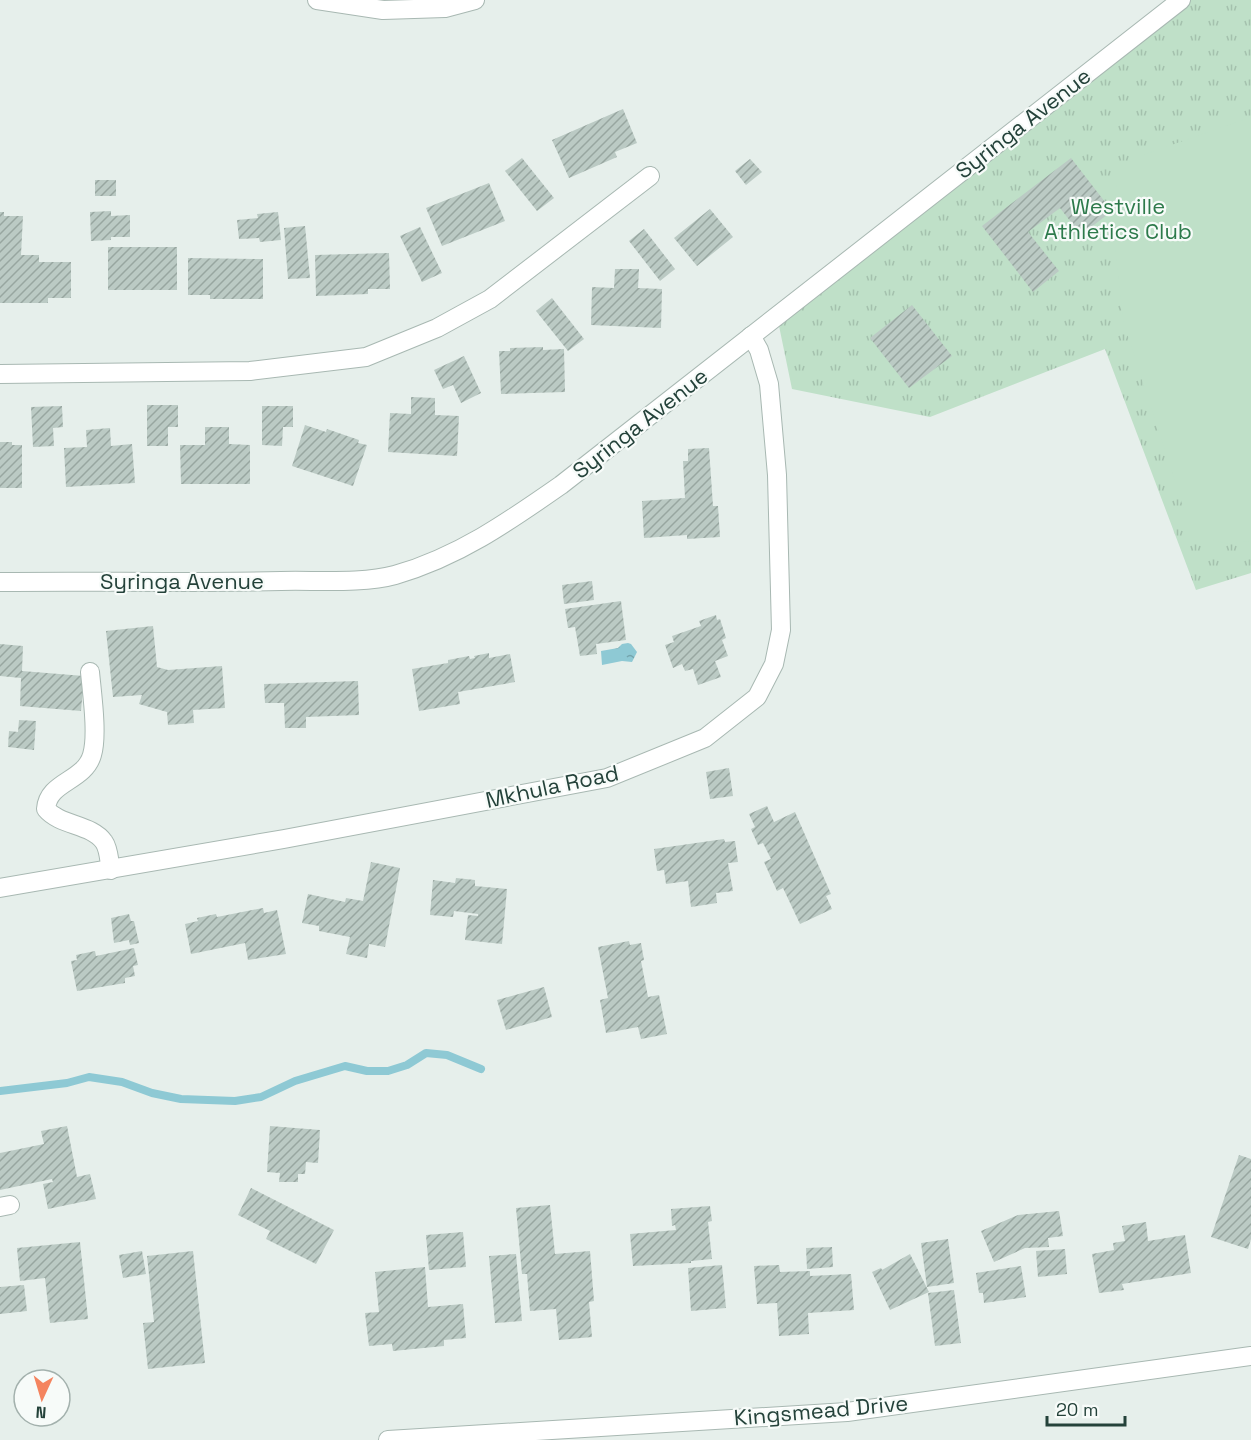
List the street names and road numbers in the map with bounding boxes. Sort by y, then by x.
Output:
street label: Syringa Avenue [950,61,1096,185]
street label: Syringa Avenue [567,361,713,485]
street label: Syringa Avenue [100,567,264,595]
street label: Mkhula Road [483,758,621,814]
street label: Kingsmead Drive [733,1388,909,1432]

